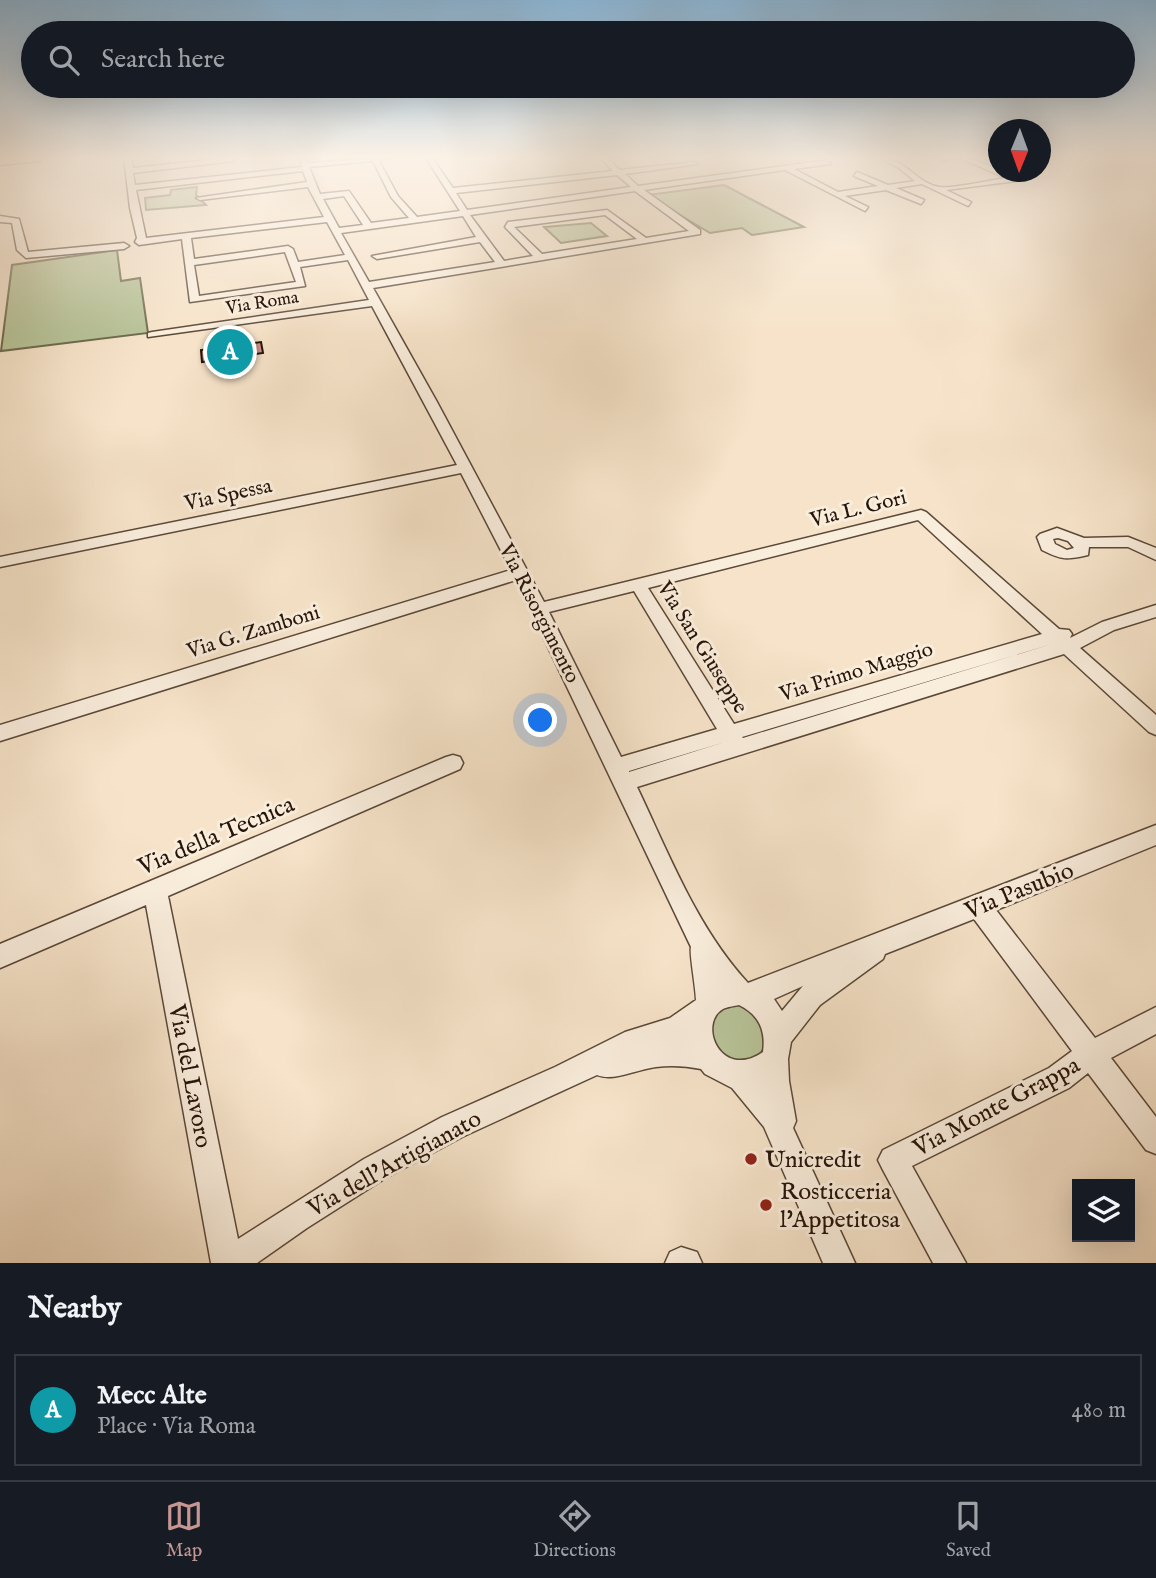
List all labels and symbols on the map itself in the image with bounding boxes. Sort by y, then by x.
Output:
north arrow [988,119,1051,182]
street label: Via Roma [223,286,300,321]
pin: A [207,326,253,378]
street label: Via Spessa [181,473,275,518]
street label: Via L. Gori [806,484,909,535]
street label: Via Risorgimento [491,538,585,688]
street label: Via San Giuseppe [650,576,753,719]
street label: Via G. Zamboni [183,599,323,666]
street label: Via Primo Maggio [776,636,936,709]
your location [523,703,557,737]
street label: Via della Tecnica [133,789,300,884]
street label: Via Pasubio [960,856,1079,928]
street label: Via del Lavoro [160,1001,219,1151]
street label: Via Monte Grappa [907,1050,1086,1165]
street label: Via dell'Artigianato [301,1104,487,1225]
place label: Unicredit [765,1145,861,1176]
marker: Unicredit [743,1151,759,1167]
place label: Rosticceria l'Appetitosa [780,1177,901,1236]
marker: Rosticceria l'Appetitosa [758,1197,774,1213]

